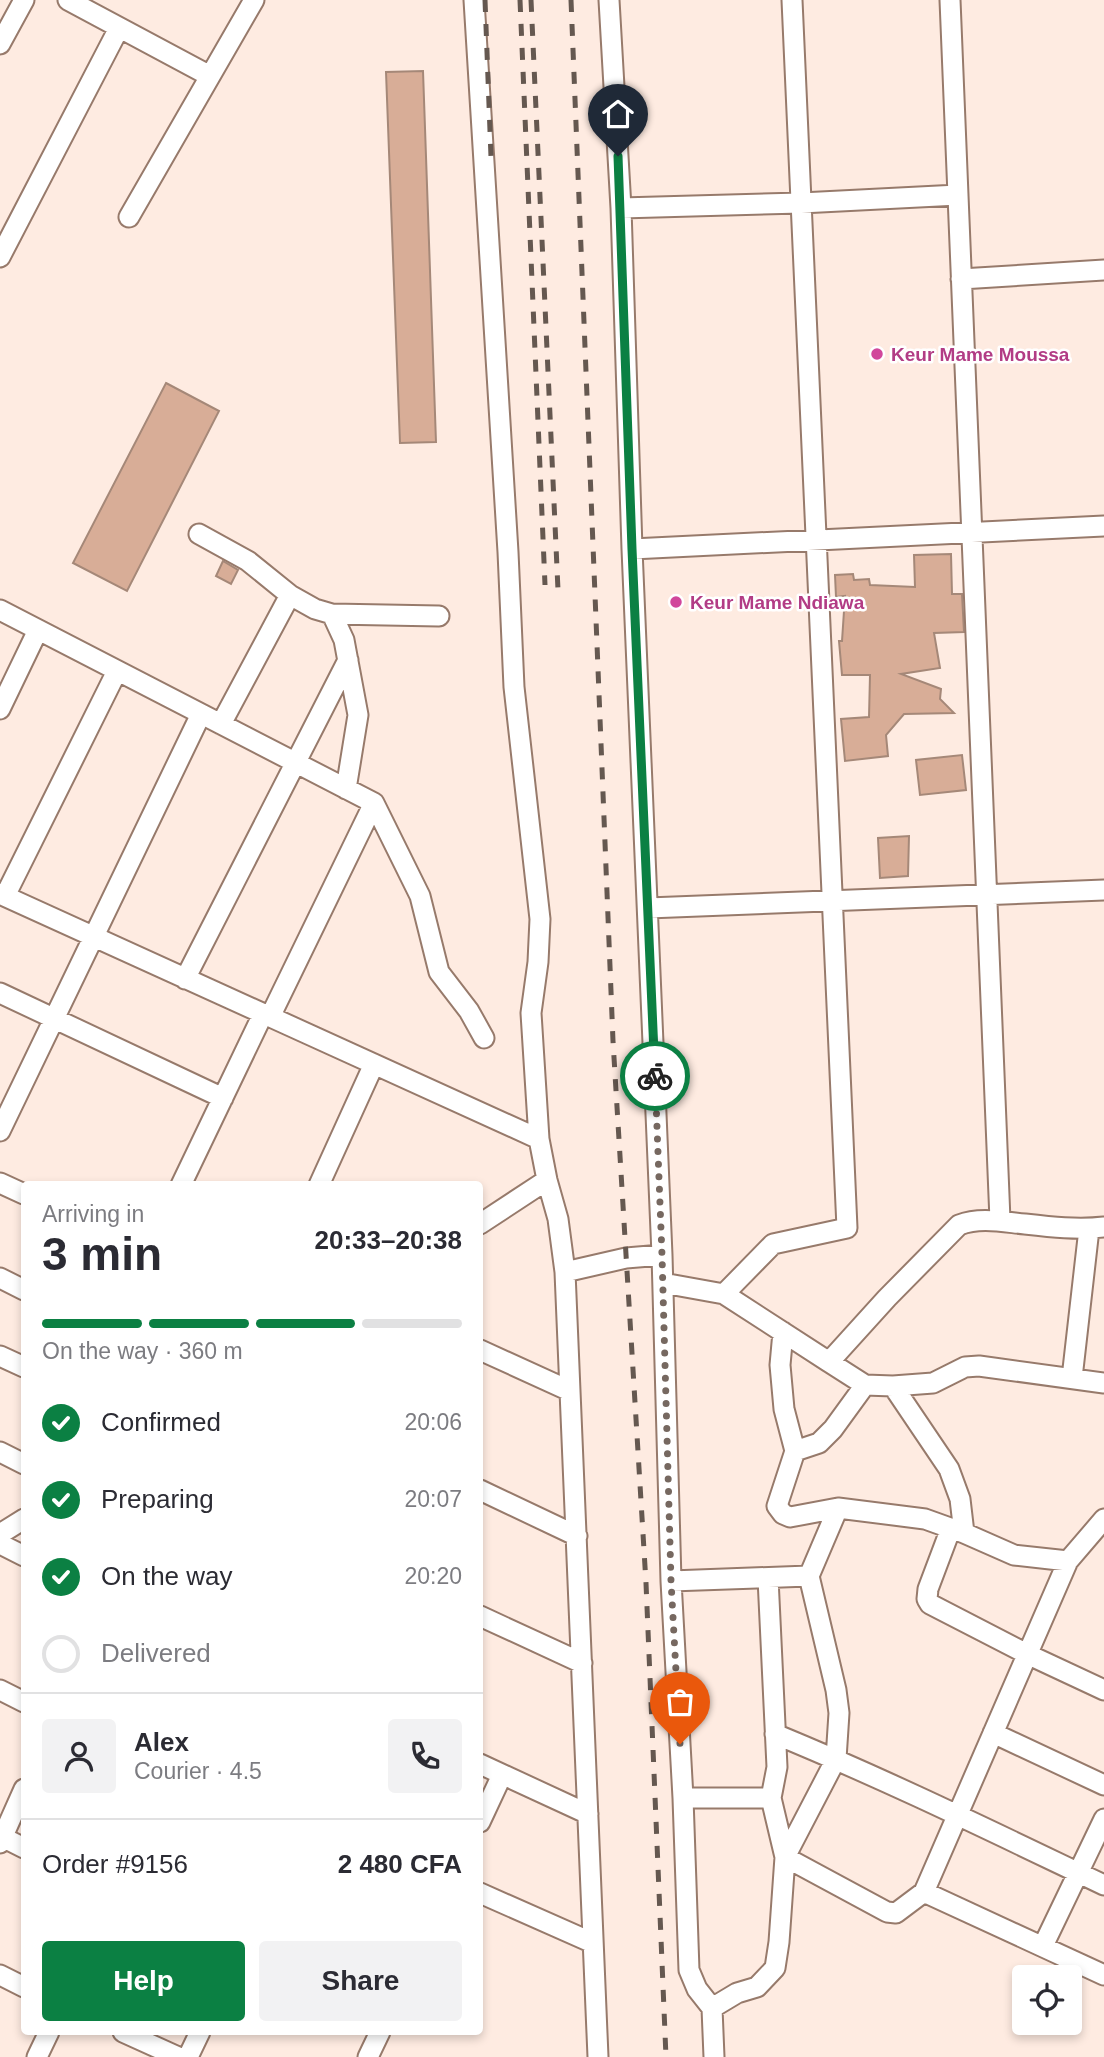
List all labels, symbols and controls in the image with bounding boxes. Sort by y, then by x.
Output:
pin [588,84,648,156]
icon: home [599,95,637,133]
place label: Keur Mame Moussa [891,344,1070,365]
marker: Keur Mame Moussa [869,346,885,362]
place label: Keur Mame Ndiawa [690,592,865,613]
marker: Keur Mame Ndiawa [668,594,684,610]
courier [620,1041,690,1111]
icon: bike [636,1057,674,1095]
text: Arriving in [42,1201,144,1227]
text: 20:33–20:38 [315,1225,462,1255]
text: 3 min [42,1228,162,1280]
text: On the way · 360 m [42,1338,243,1364]
icon: check [42,1404,80,1442]
text: Confirmed [101,1407,221,1437]
text: 20:06 [404,1409,462,1435]
icon: check [42,1481,80,1519]
text: Preparing [101,1484,214,1514]
text: 20:07 [404,1486,462,1512]
icon: check [42,1558,80,1596]
text: On the way [101,1561,233,1591]
text: 20:20 [404,1563,462,1589]
text: Delivered [101,1638,211,1668]
pin [650,1672,710,1744]
icon: bag [661,1683,699,1721]
button: person [42,1719,116,1793]
button: phone [388,1719,462,1793]
text: Alex [134,1727,189,1757]
text: Courier · 4.5 [134,1758,262,1784]
text: Order #9156 [42,1849,188,1879]
text: 2 480 CFA [338,1849,462,1879]
button: Help [42,1941,245,2021]
button: Share [259,1941,462,2021]
map controls [1012,1965,1082,2035]
button: locate [1012,1965,1082,2035]

